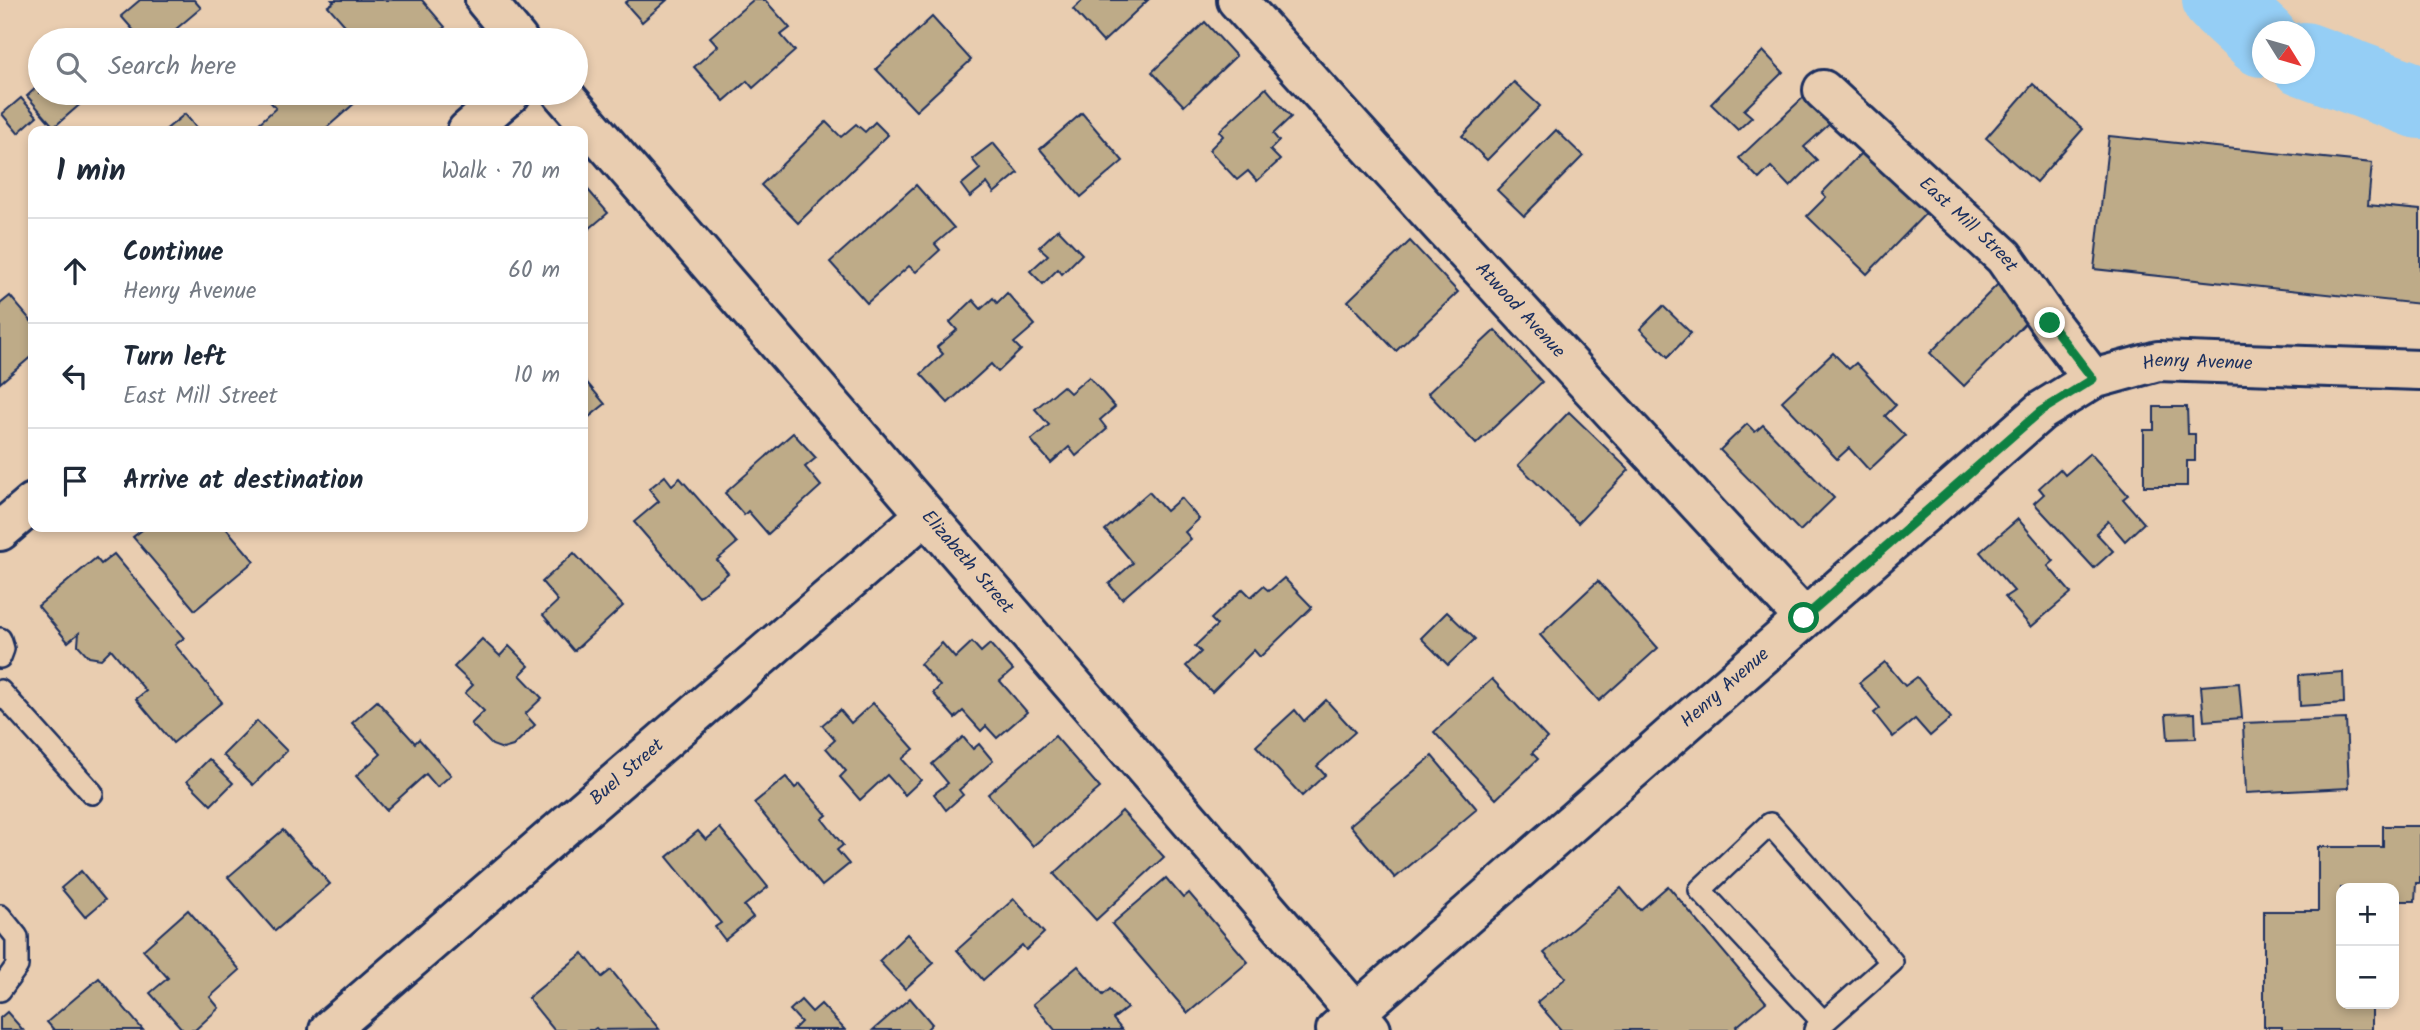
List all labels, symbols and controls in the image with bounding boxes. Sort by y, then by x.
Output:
north arrow [2252,21,2315,84]
search box [28,28,588,105]
text: Search here [108,46,236,88]
icon: search [52,48,90,86]
text: 1 min [56,148,126,196]
text: Walk · 70 m [441,154,560,190]
street label: East Mill Street [1911,170,2026,279]
text: Continue [123,232,224,274]
icon: ahead [56,252,94,290]
text: 60 m [508,253,560,289]
street label: Atwood Avenue [1467,256,1573,366]
text: Henry Avenue [123,274,256,310]
route end [2034,307,2065,338]
text: Turn left [123,337,226,379]
street label: Henry Avenue [2139,346,2253,380]
icon: left [56,357,94,395]
text: 10 m [514,358,560,394]
text: East Mill Street [123,379,278,415]
text: Arrive at destination [123,460,363,502]
icon: arrive [56,462,94,500]
street label: Elizabeth Street [913,503,1021,622]
route start [1788,602,1819,633]
street label: Henry Avenue [1674,640,1777,736]
street label: Buel Street [583,731,672,813]
map controls [2336,883,2399,1009]
button: + [2336,883,2399,946]
button: − [2336,946,2399,1009]

